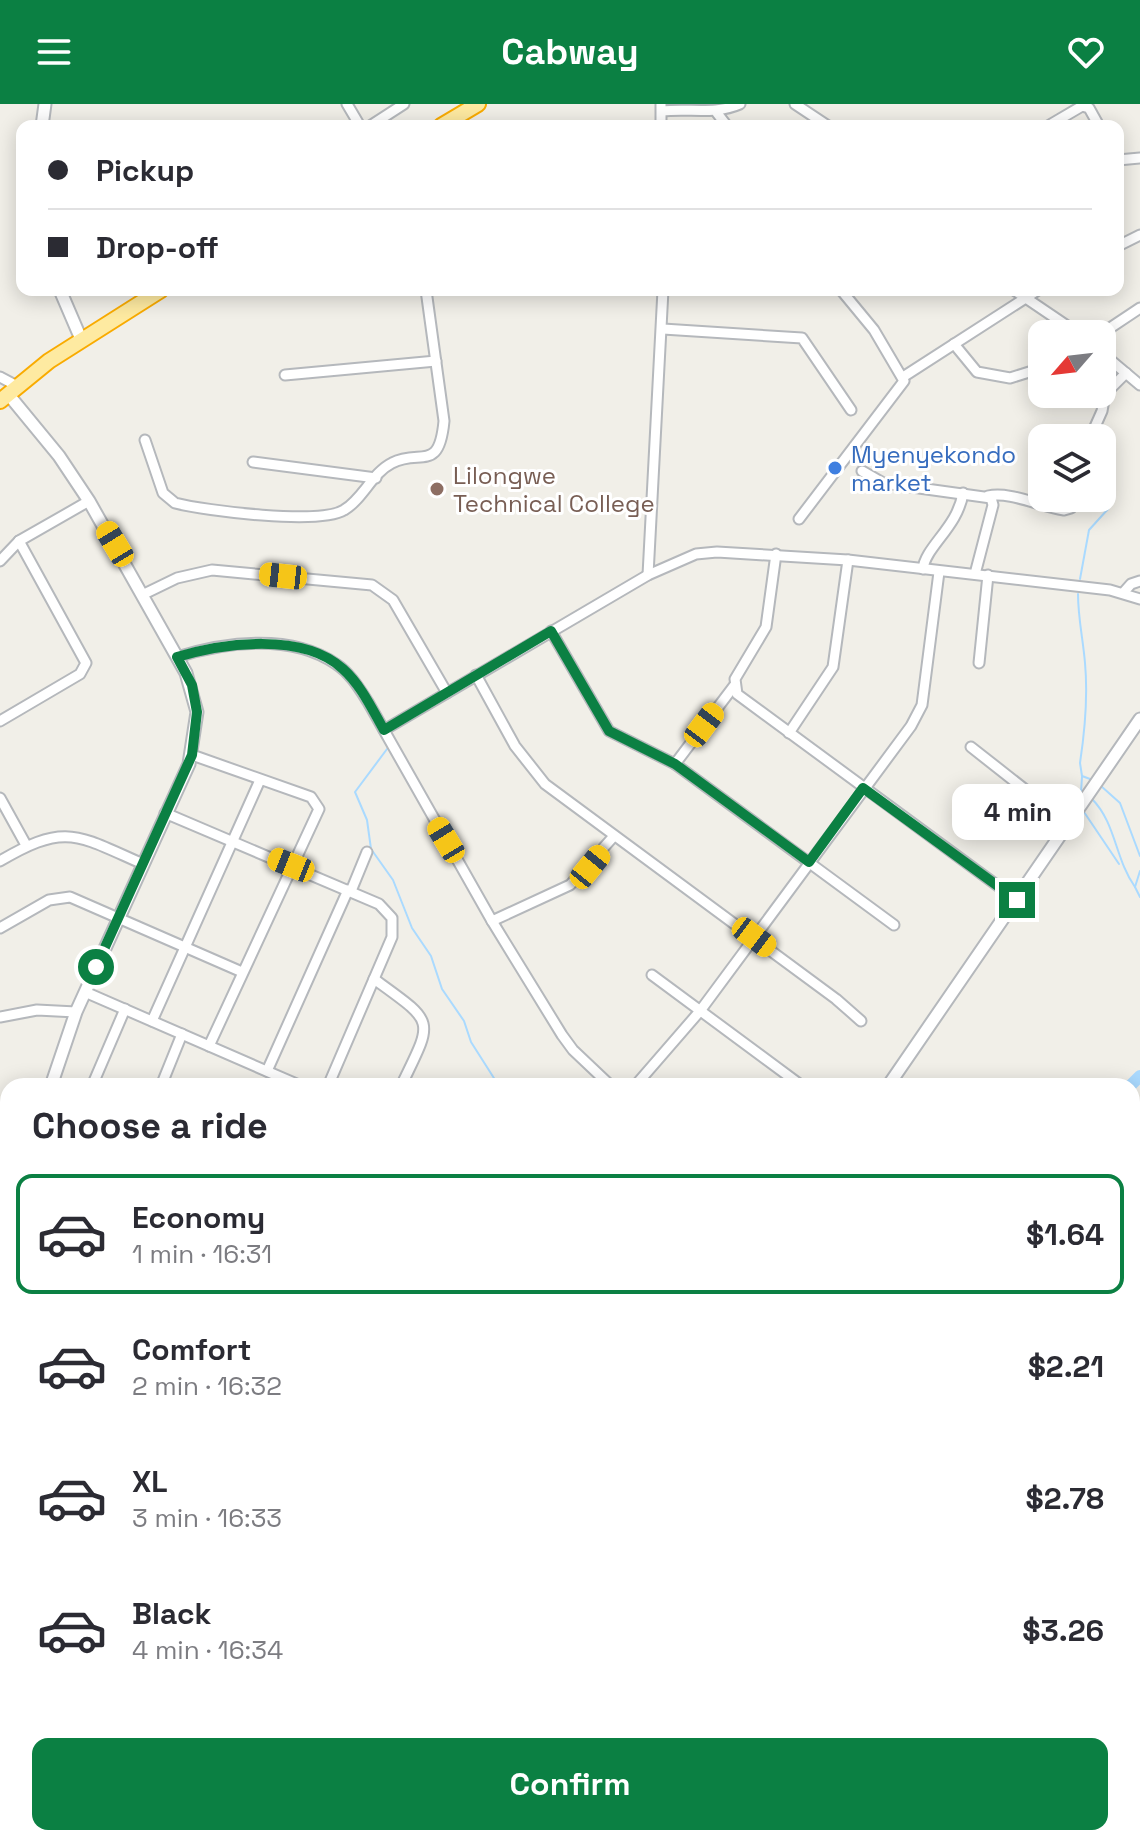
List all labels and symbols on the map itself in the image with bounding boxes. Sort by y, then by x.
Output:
north arrow [1028,320,1116,408]
place label: Myenyekondo market [851,439,1016,498]
marker: Myenyekondo market [826,459,844,477]
place label: Lilongwe Technical College [453,460,655,519]
marker: Lilongwe Technical College [428,480,446,498]
car [92,517,138,571]
car [258,562,308,590]
car [680,699,728,751]
callout: 4 min [951,784,1083,840]
car [423,813,469,867]
car [566,841,614,893]
car [264,845,318,885]
route end [999,882,1035,918]
car [728,913,780,961]
route start [78,949,114,985]

